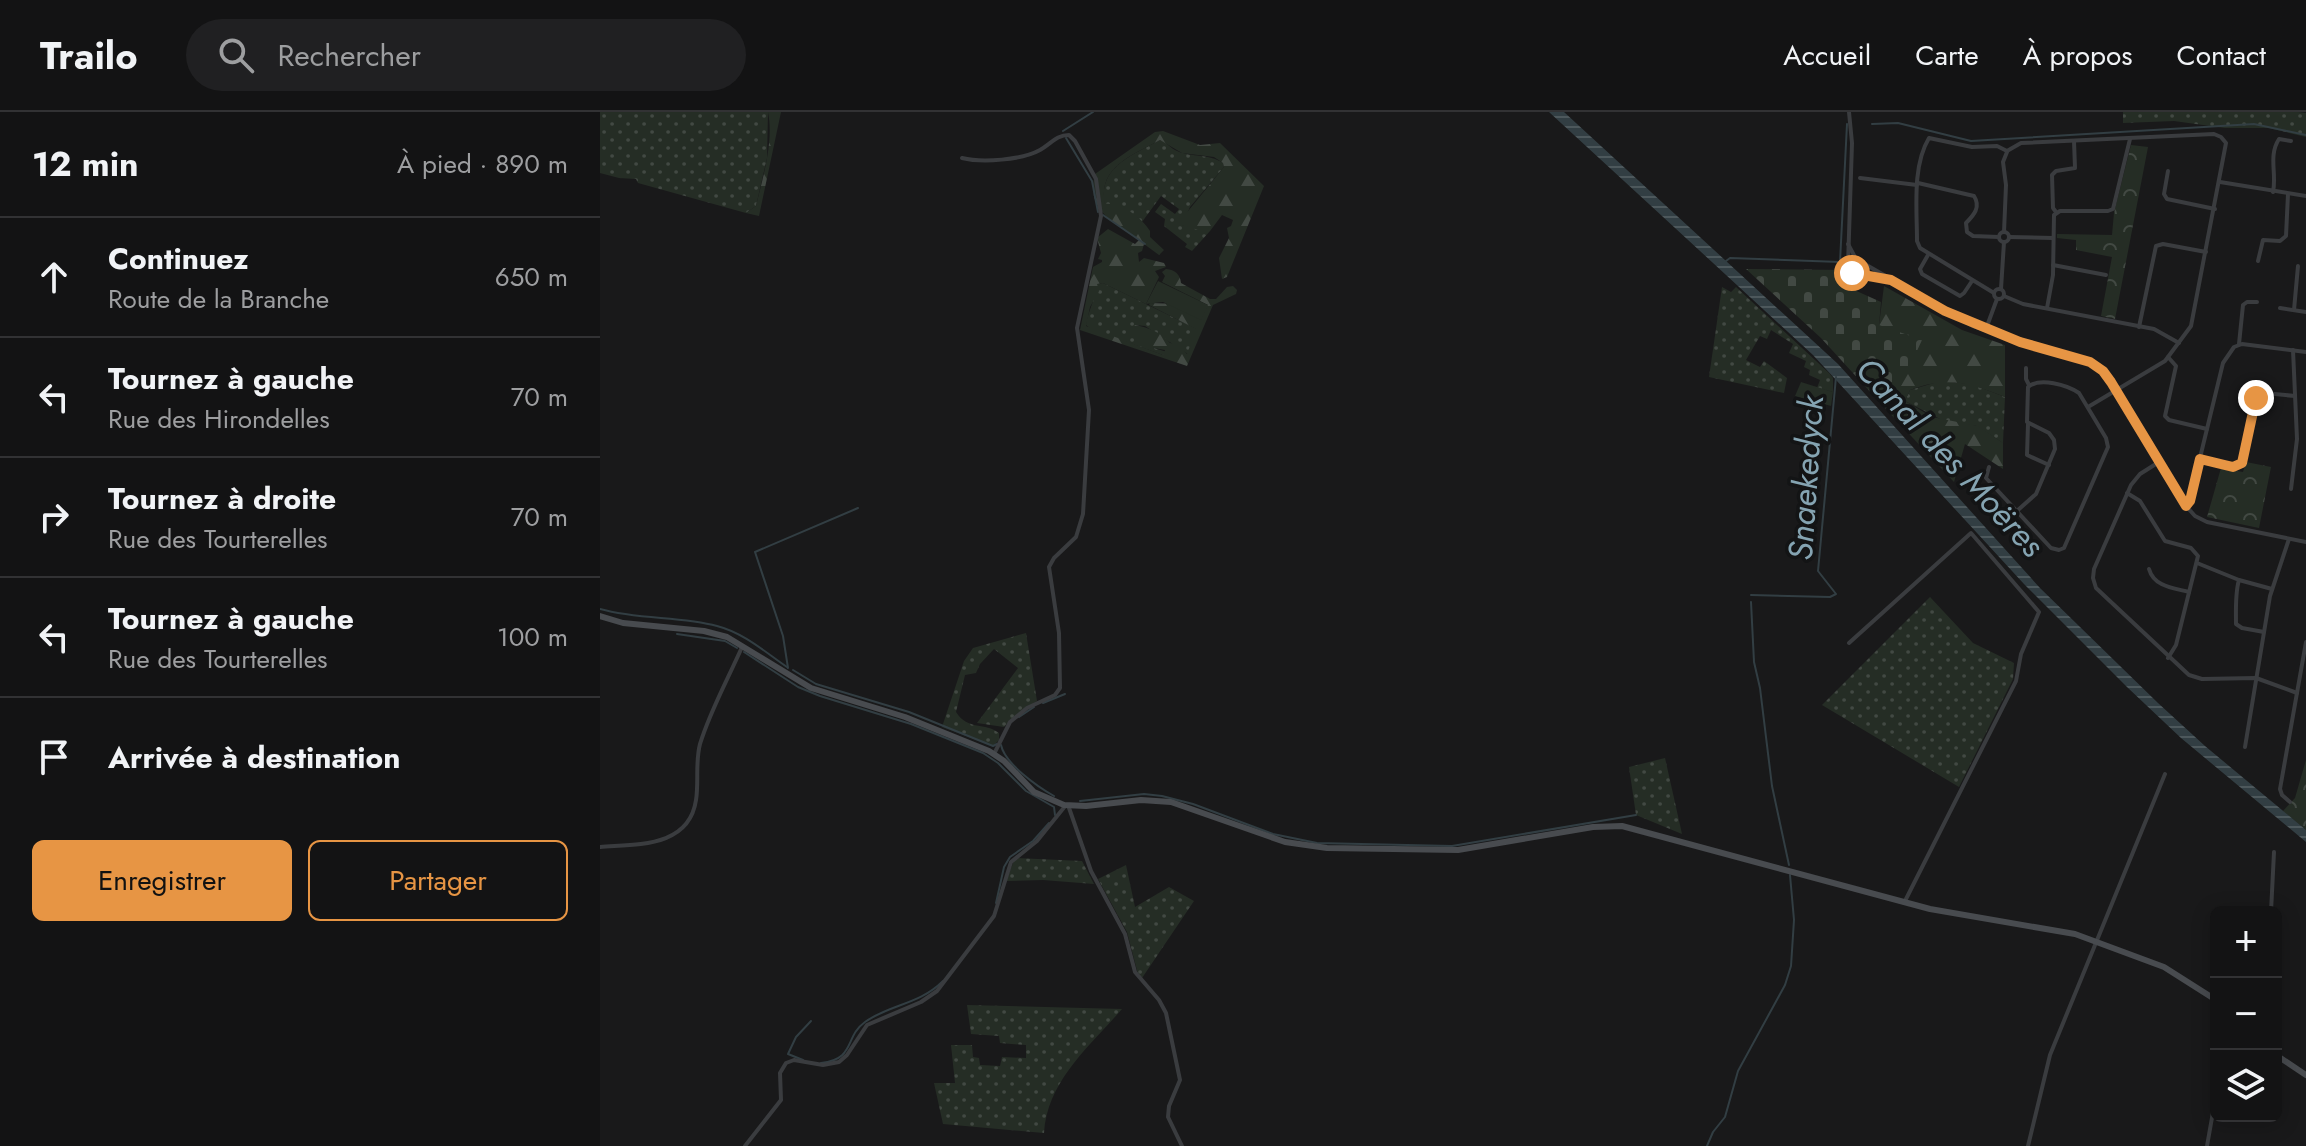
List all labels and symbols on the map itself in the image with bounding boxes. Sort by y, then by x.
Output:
route start [1834,255,1870,291]
water label: Canal des Moëres [1844,346,2056,568]
route end [2238,380,2274,416]
water label: Snaekedyck [1776,392,1836,562]

